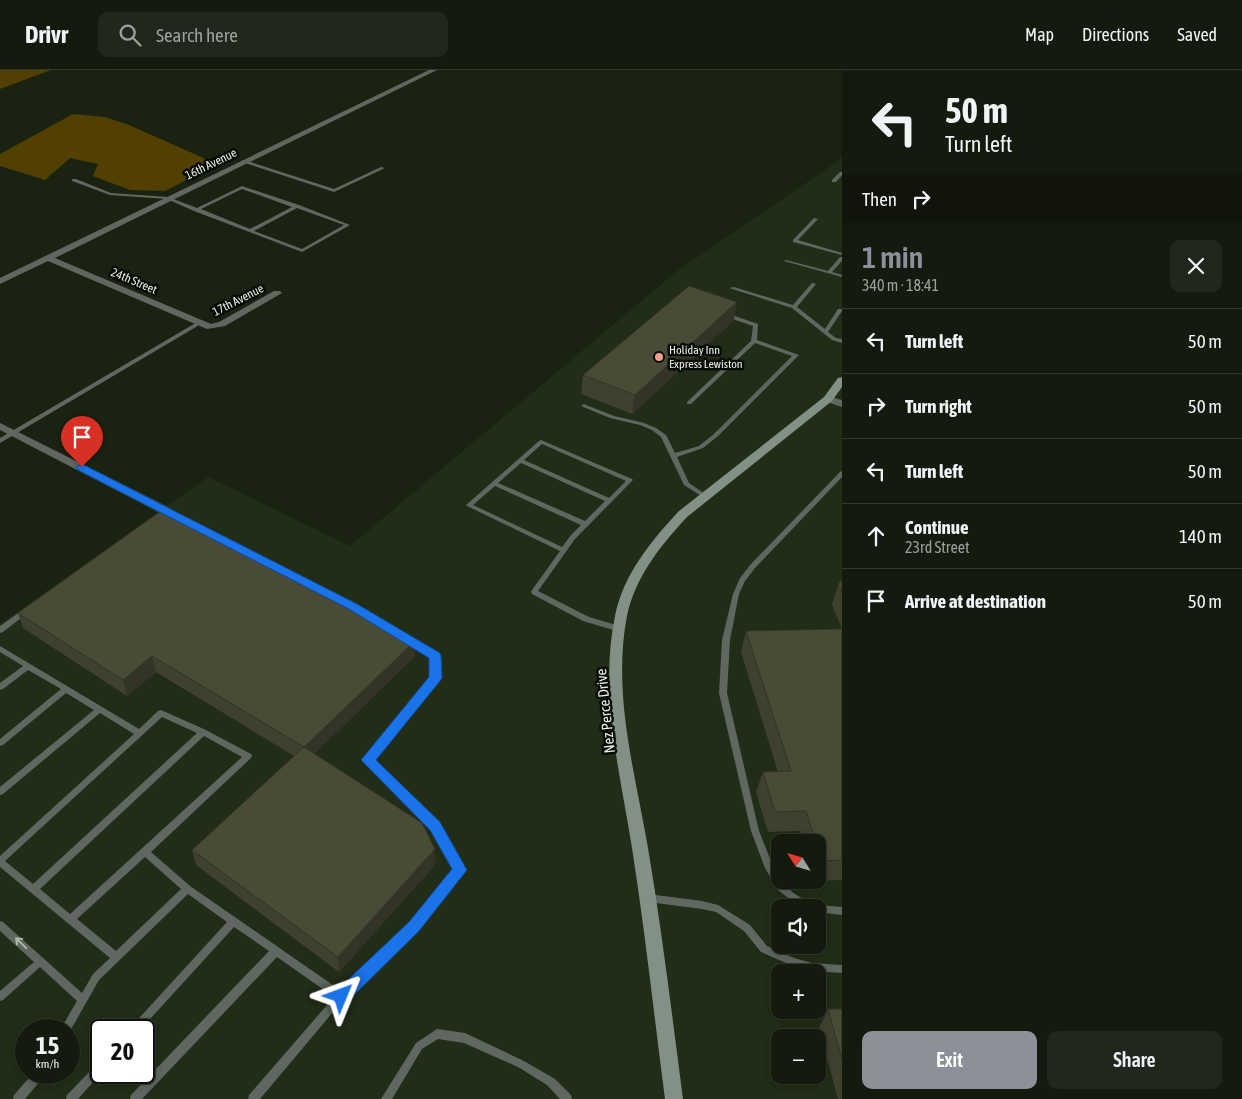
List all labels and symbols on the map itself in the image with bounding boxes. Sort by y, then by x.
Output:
street label: 16th Avenue [183,146,239,182]
street label: 24th Street [109,265,160,297]
street label: 17th Avenue [210,281,266,319]
place label: Holiday Inn Express Lewiston [669,343,743,371]
marker: Holiday Inn Express Lewiston [653,351,665,363]
pin [61,416,103,467]
street label: Nez Perce Drive [592,668,618,754]
north arrow [771,834,826,889]
one-way arrow [15,937,27,949]
position arrow [314,969,366,1021]
speed limit sign: 20 [90,1019,155,1084]

